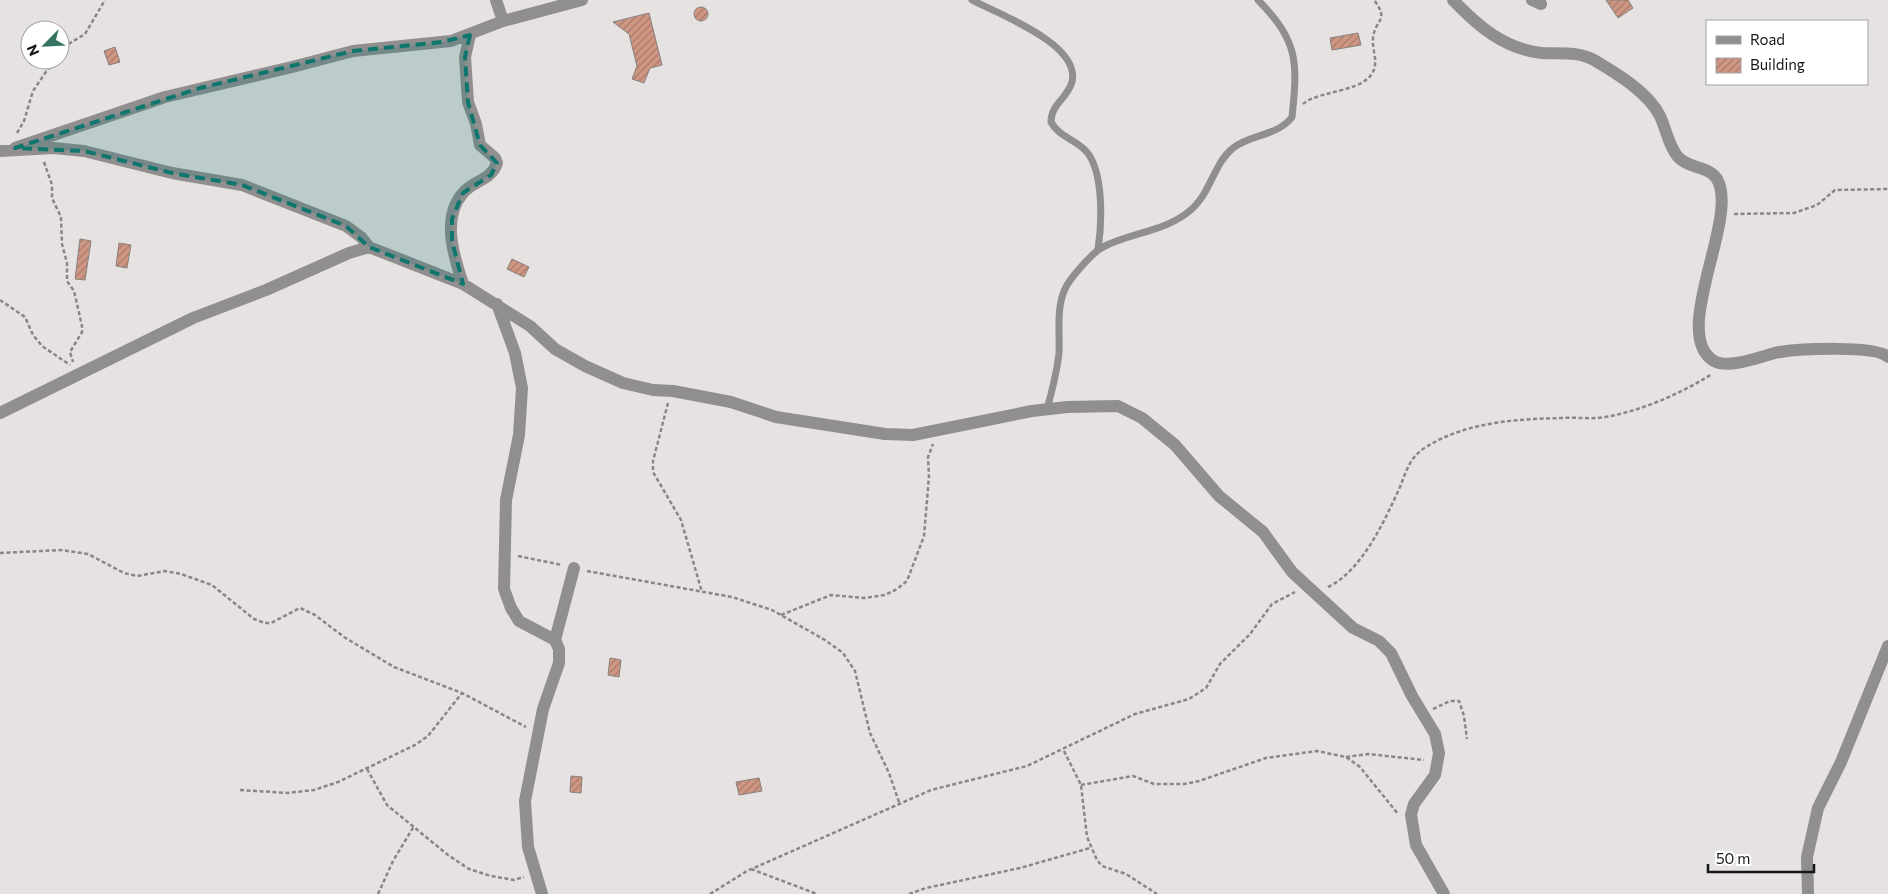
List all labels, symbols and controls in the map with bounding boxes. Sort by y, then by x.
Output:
north arrow [20,20,70,70]
legend [1706,20,1868,85]
text: Road [1750,30,1785,48]
text: N [23,42,43,59]
text: Building [1750,55,1805,73]
scale bar [1708,842,1814,874]
text: 50 m [1716,849,1750,867]

